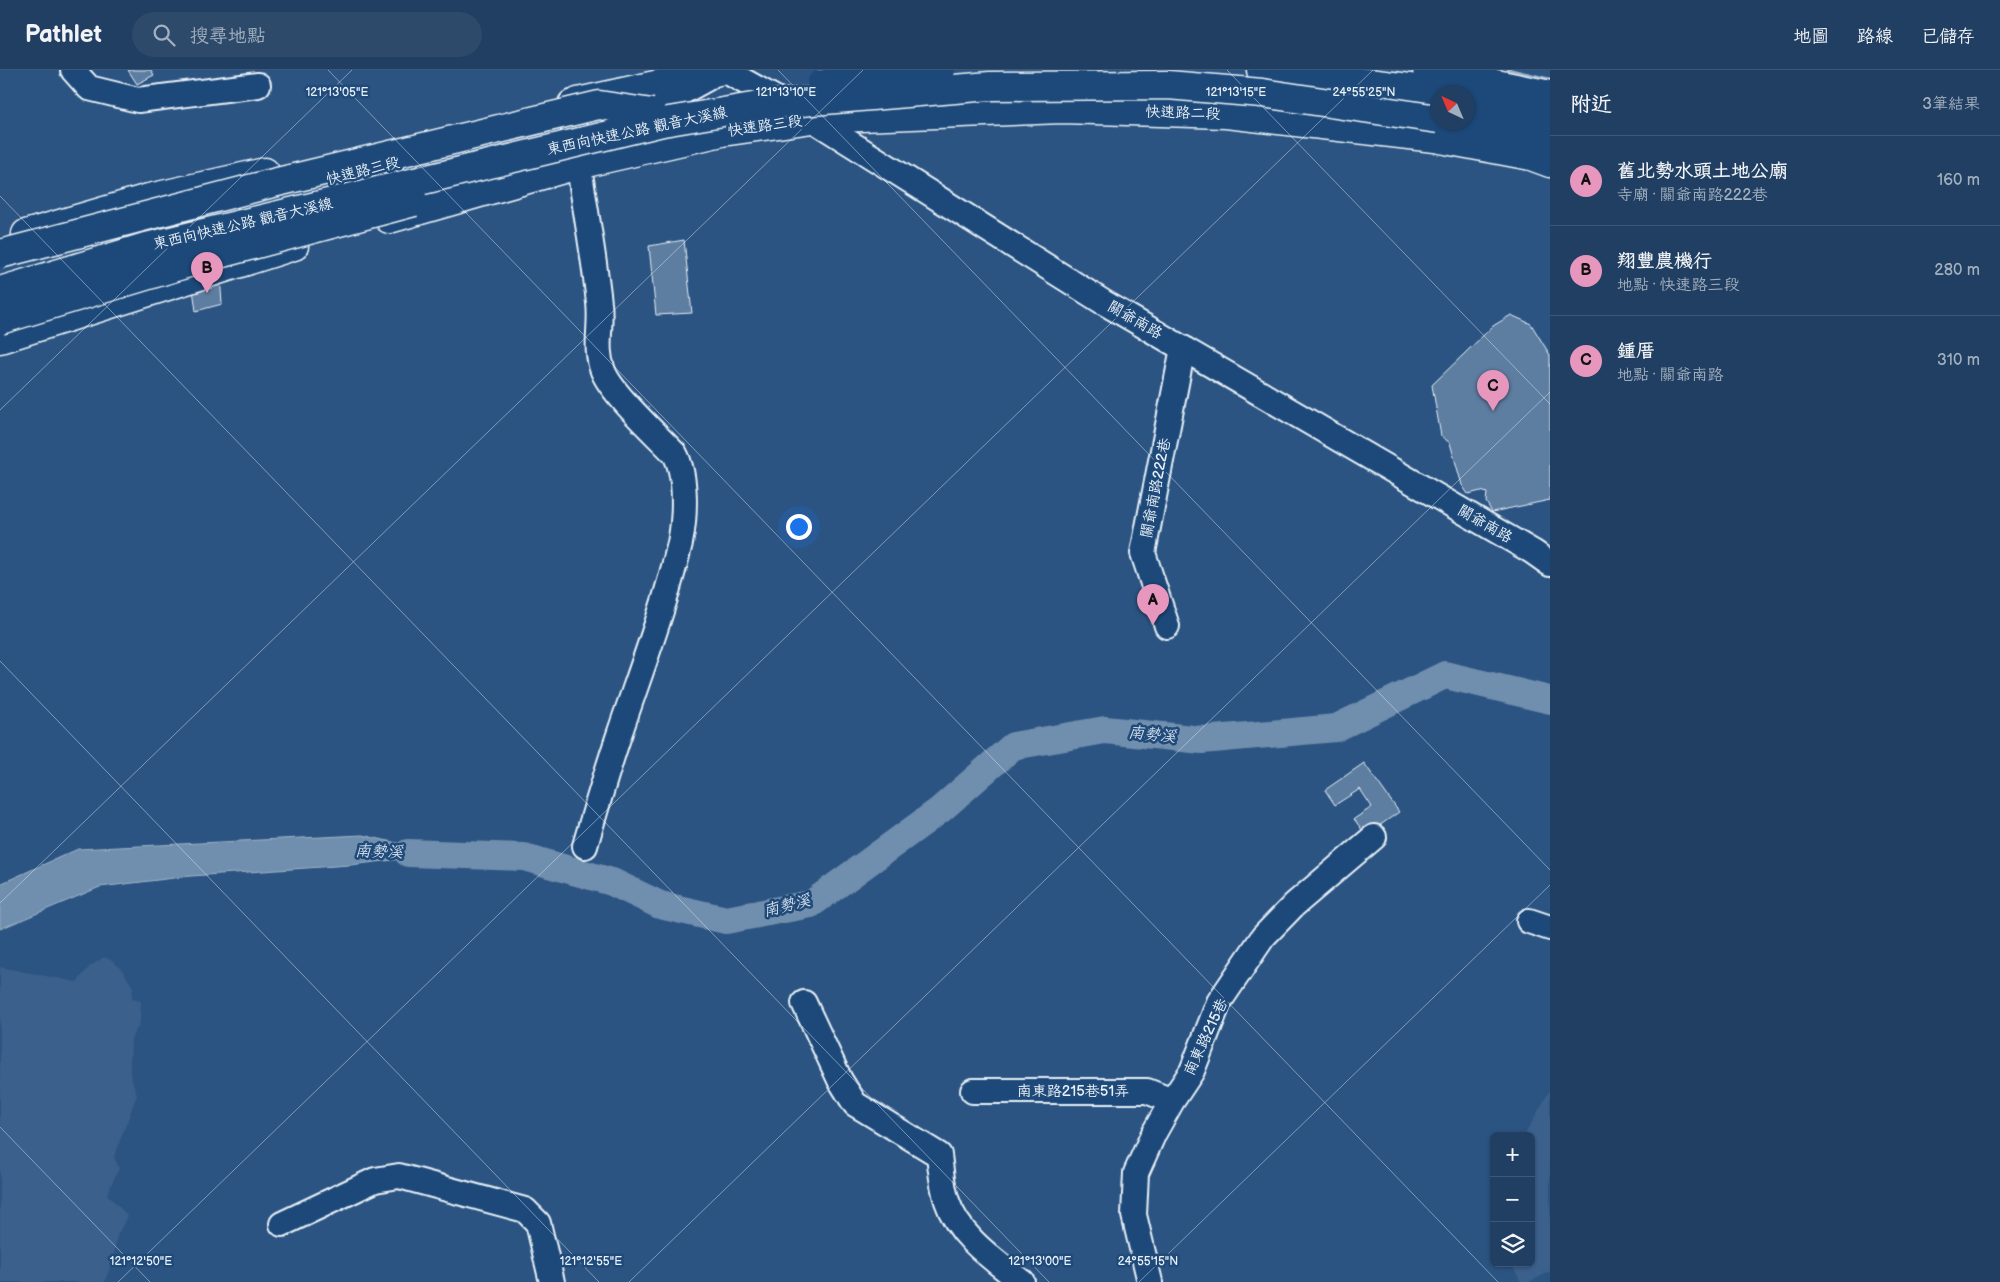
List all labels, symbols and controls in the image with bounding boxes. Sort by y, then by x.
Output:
search box [132,12,482,57]
text: Pathlet [25,20,102,49]
icon: search [150,21,178,49]
text: 搜尋地點 [190,25,266,48]
text: 地圖 [1793,26,1829,47]
text: 路線 [1857,26,1893,47]
text: 已儲存 [1921,26,1975,47]
text: 121°13'05"E [306,85,368,100]
text: 121°13'10"E [756,85,816,100]
text: 121°13'15"E [1206,85,1266,100]
text: 24°55'25"N [1332,85,1396,100]
north arrow [1430,85,1475,130]
text: 附近 [1570,92,1612,117]
text: 3筆結果 [1922,95,1980,114]
street label: 快速路二段 [1145,102,1221,124]
street label: 東西向快速公路 觀音大溪線 [545,103,729,159]
street label: 快速路三段 [727,111,803,141]
street label: 快速路三段 [324,153,402,189]
text: 舊北勢水頭土地公廟 [1617,160,1788,183]
text: A [1581,171,1591,190]
text: 160 m [1937,171,1980,190]
text: 寺廟 · 關爺南路222巷 [1617,186,1768,205]
street label: 東西向快速公路 觀音大溪線 [151,194,335,254]
text: 翔豐農機行 [1617,250,1712,273]
pin: B [191,252,223,293]
text: B [1580,261,1592,280]
text: 280 m [1934,261,1980,280]
text: 地點 · 快速路三段 [1617,276,1739,295]
street label: 關爺南路 [1104,297,1166,343]
text: 鍾厝 [1617,340,1655,363]
text: C [1580,351,1592,370]
text: 310 m [1937,351,1980,370]
text: 地點 · 關爺南路 [1617,366,1723,385]
pin: C [1477,370,1509,411]
street label: 關爺南路222巷 [1137,436,1175,540]
street label: 關爺南路 [1454,501,1516,547]
your location [786,514,812,540]
pin: A [1137,584,1169,625]
water label: 南勢溪 [1127,723,1178,747]
water label: 南勢溪 [355,842,404,862]
water label: 南勢溪 [761,891,814,921]
street label: 南東路215巷 [1180,995,1232,1079]
street label: 南東路215巷51弄 [1017,1082,1129,1101]
map controls [1490,1132,1535,1267]
button: + [1490,1132,1535,1177]
button: − [1490,1177,1535,1222]
button: layers [1490,1222,1535,1267]
text: 121°12'50"E [110,1254,172,1269]
text: 121°12'55"E [560,1254,622,1269]
text: 121°13'00"E [1009,1254,1072,1269]
text: 24°55'15"N [1118,1254,1178,1269]

